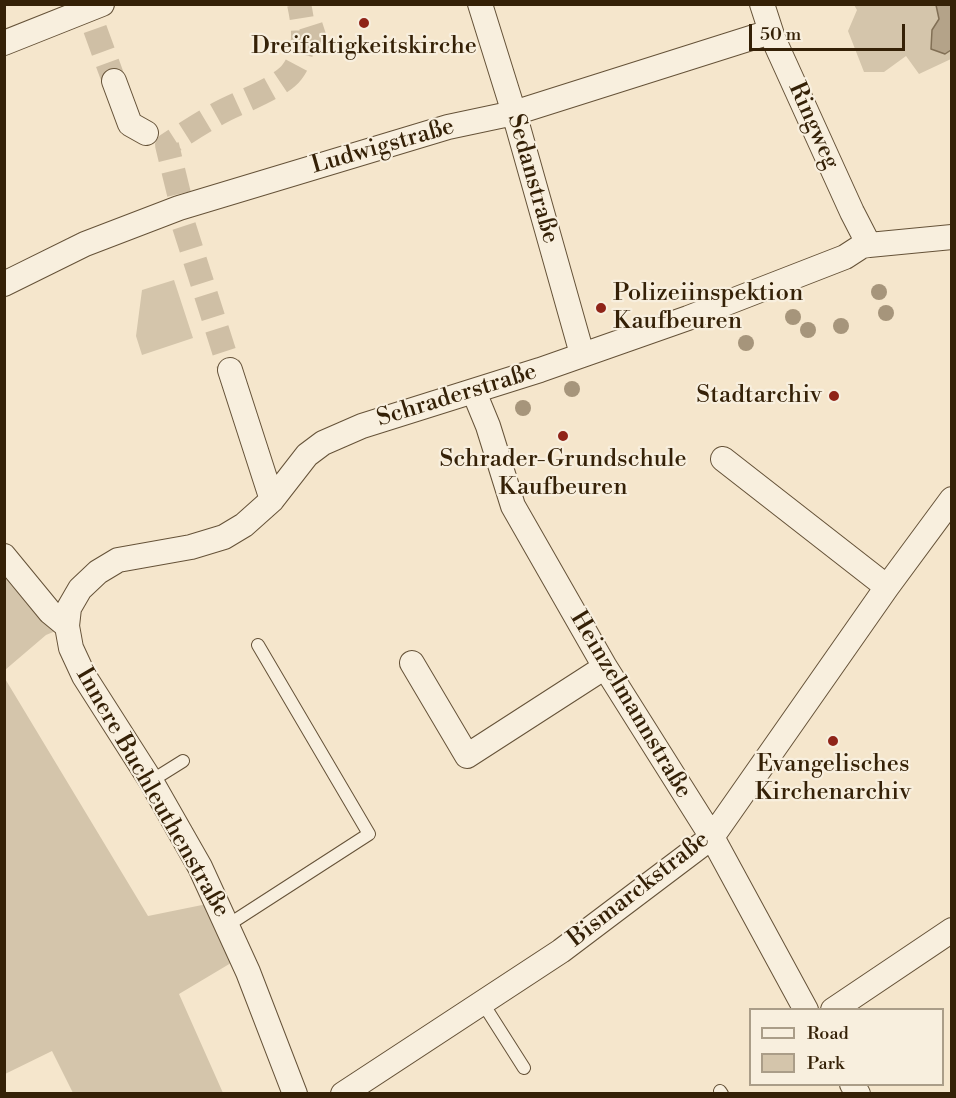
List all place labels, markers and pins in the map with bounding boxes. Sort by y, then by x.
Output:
marker: Dreifaltigkeitskirche [357,16,371,30]
place label: Dreifaltigkeitskirche [251,33,477,61]
place label: Polizeiinspektion Kaufbeuren [613,280,803,336]
marker: Polizeiinspektion Kaufbeuren [594,301,608,315]
place label: Stadtarchiv [696,382,822,410]
marker: Stadtarchiv [827,389,841,403]
marker: Schrader-Grundschule Kaufbeuren [556,429,570,443]
place label: Schrader-Grundschule Kaufbeuren [439,446,687,502]
marker: Evangelisches Kirchenarchiv [826,734,840,748]
place label: Evangelisches Kirchenarchiv [755,751,911,807]

